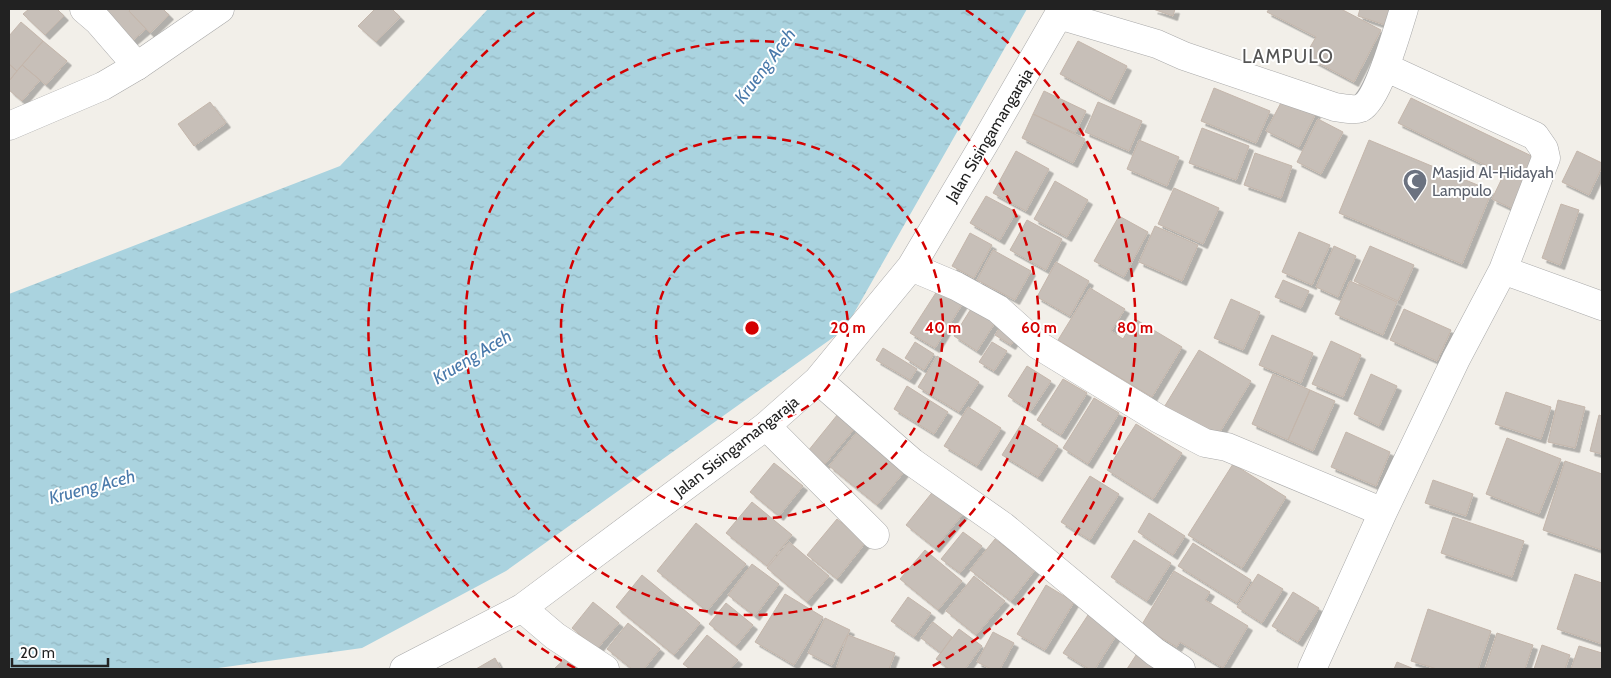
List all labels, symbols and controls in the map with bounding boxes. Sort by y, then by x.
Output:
water label: Krueng Aceh [730,24,800,108]
district label: LAMPULO [1242,45,1334,68]
street label: Jalan Sisingamangaraja [941,65,1037,207]
place label: Masjid Al-Hidayah Lampulo [1432,163,1554,200]
mosque icon: Masjid Al-Hidayah Lampulo [1402,168,1428,202]
centre of rings [743,319,761,337]
text: 20 m [831,319,865,337]
text: 40 m [925,319,961,337]
text: 60 m [1021,319,1057,337]
text: 80 m [1117,319,1153,337]
water label: Krueng Aceh [428,325,516,389]
street label: Jalan Sisingamangaraja [669,392,803,502]
water label: Krueng Aceh [46,465,138,509]
scale bar [12,636,109,668]
text: 20 m [20,644,55,662]

